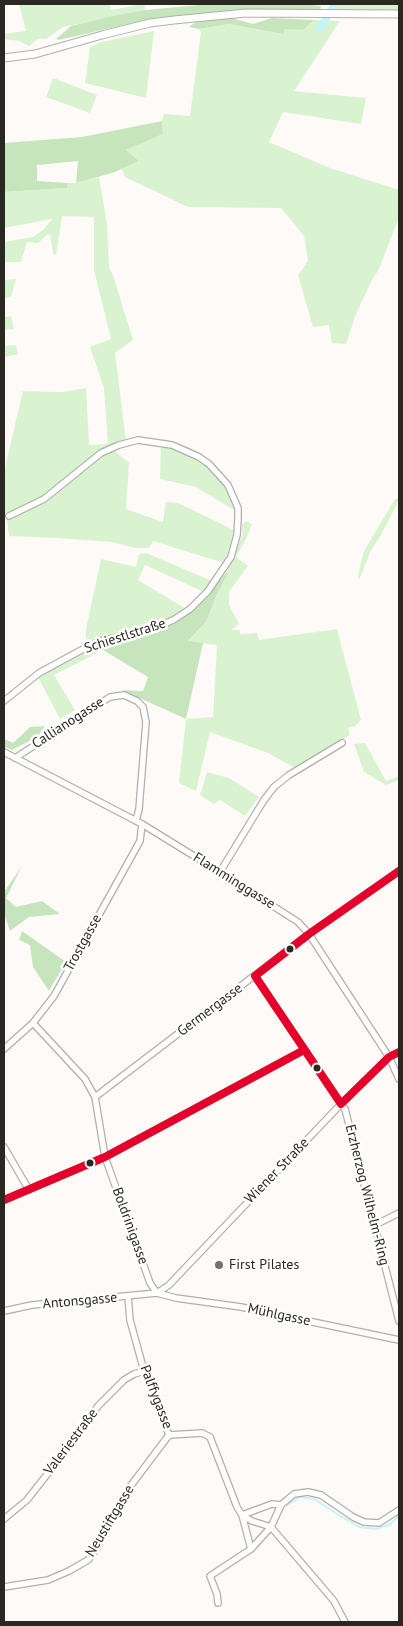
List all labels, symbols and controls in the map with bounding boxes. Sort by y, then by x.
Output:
street label: Schiestlstraße [82,615,168,657]
street label: Callianogasse [29,694,107,752]
street label: Flamminggasse [190,849,278,913]
street label: Trostgasse [61,912,105,974]
unlabelled marker [285,944,295,954]
street label: Germergasse [174,980,246,1040]
unlabelled marker [312,1063,322,1073]
street label: Erzherzog Wilhelm-Ring [341,1123,393,1267]
street label: Wiener Straße [241,1135,313,1207]
unlabelled marker [85,1158,95,1168]
street label: Boldrinigasse [108,1185,152,1267]
place label: First Pilates [229,1257,299,1273]
marker: First Pilates [213,1259,225,1271]
street label: Antonsgasse [42,1289,118,1313]
street label: Mühlgasse [246,1300,312,1330]
street label: Palffygasse [136,1363,176,1431]
street label: Valeriestraße [41,1405,101,1479]
street label: Neustiftgasse [82,1482,138,1560]

